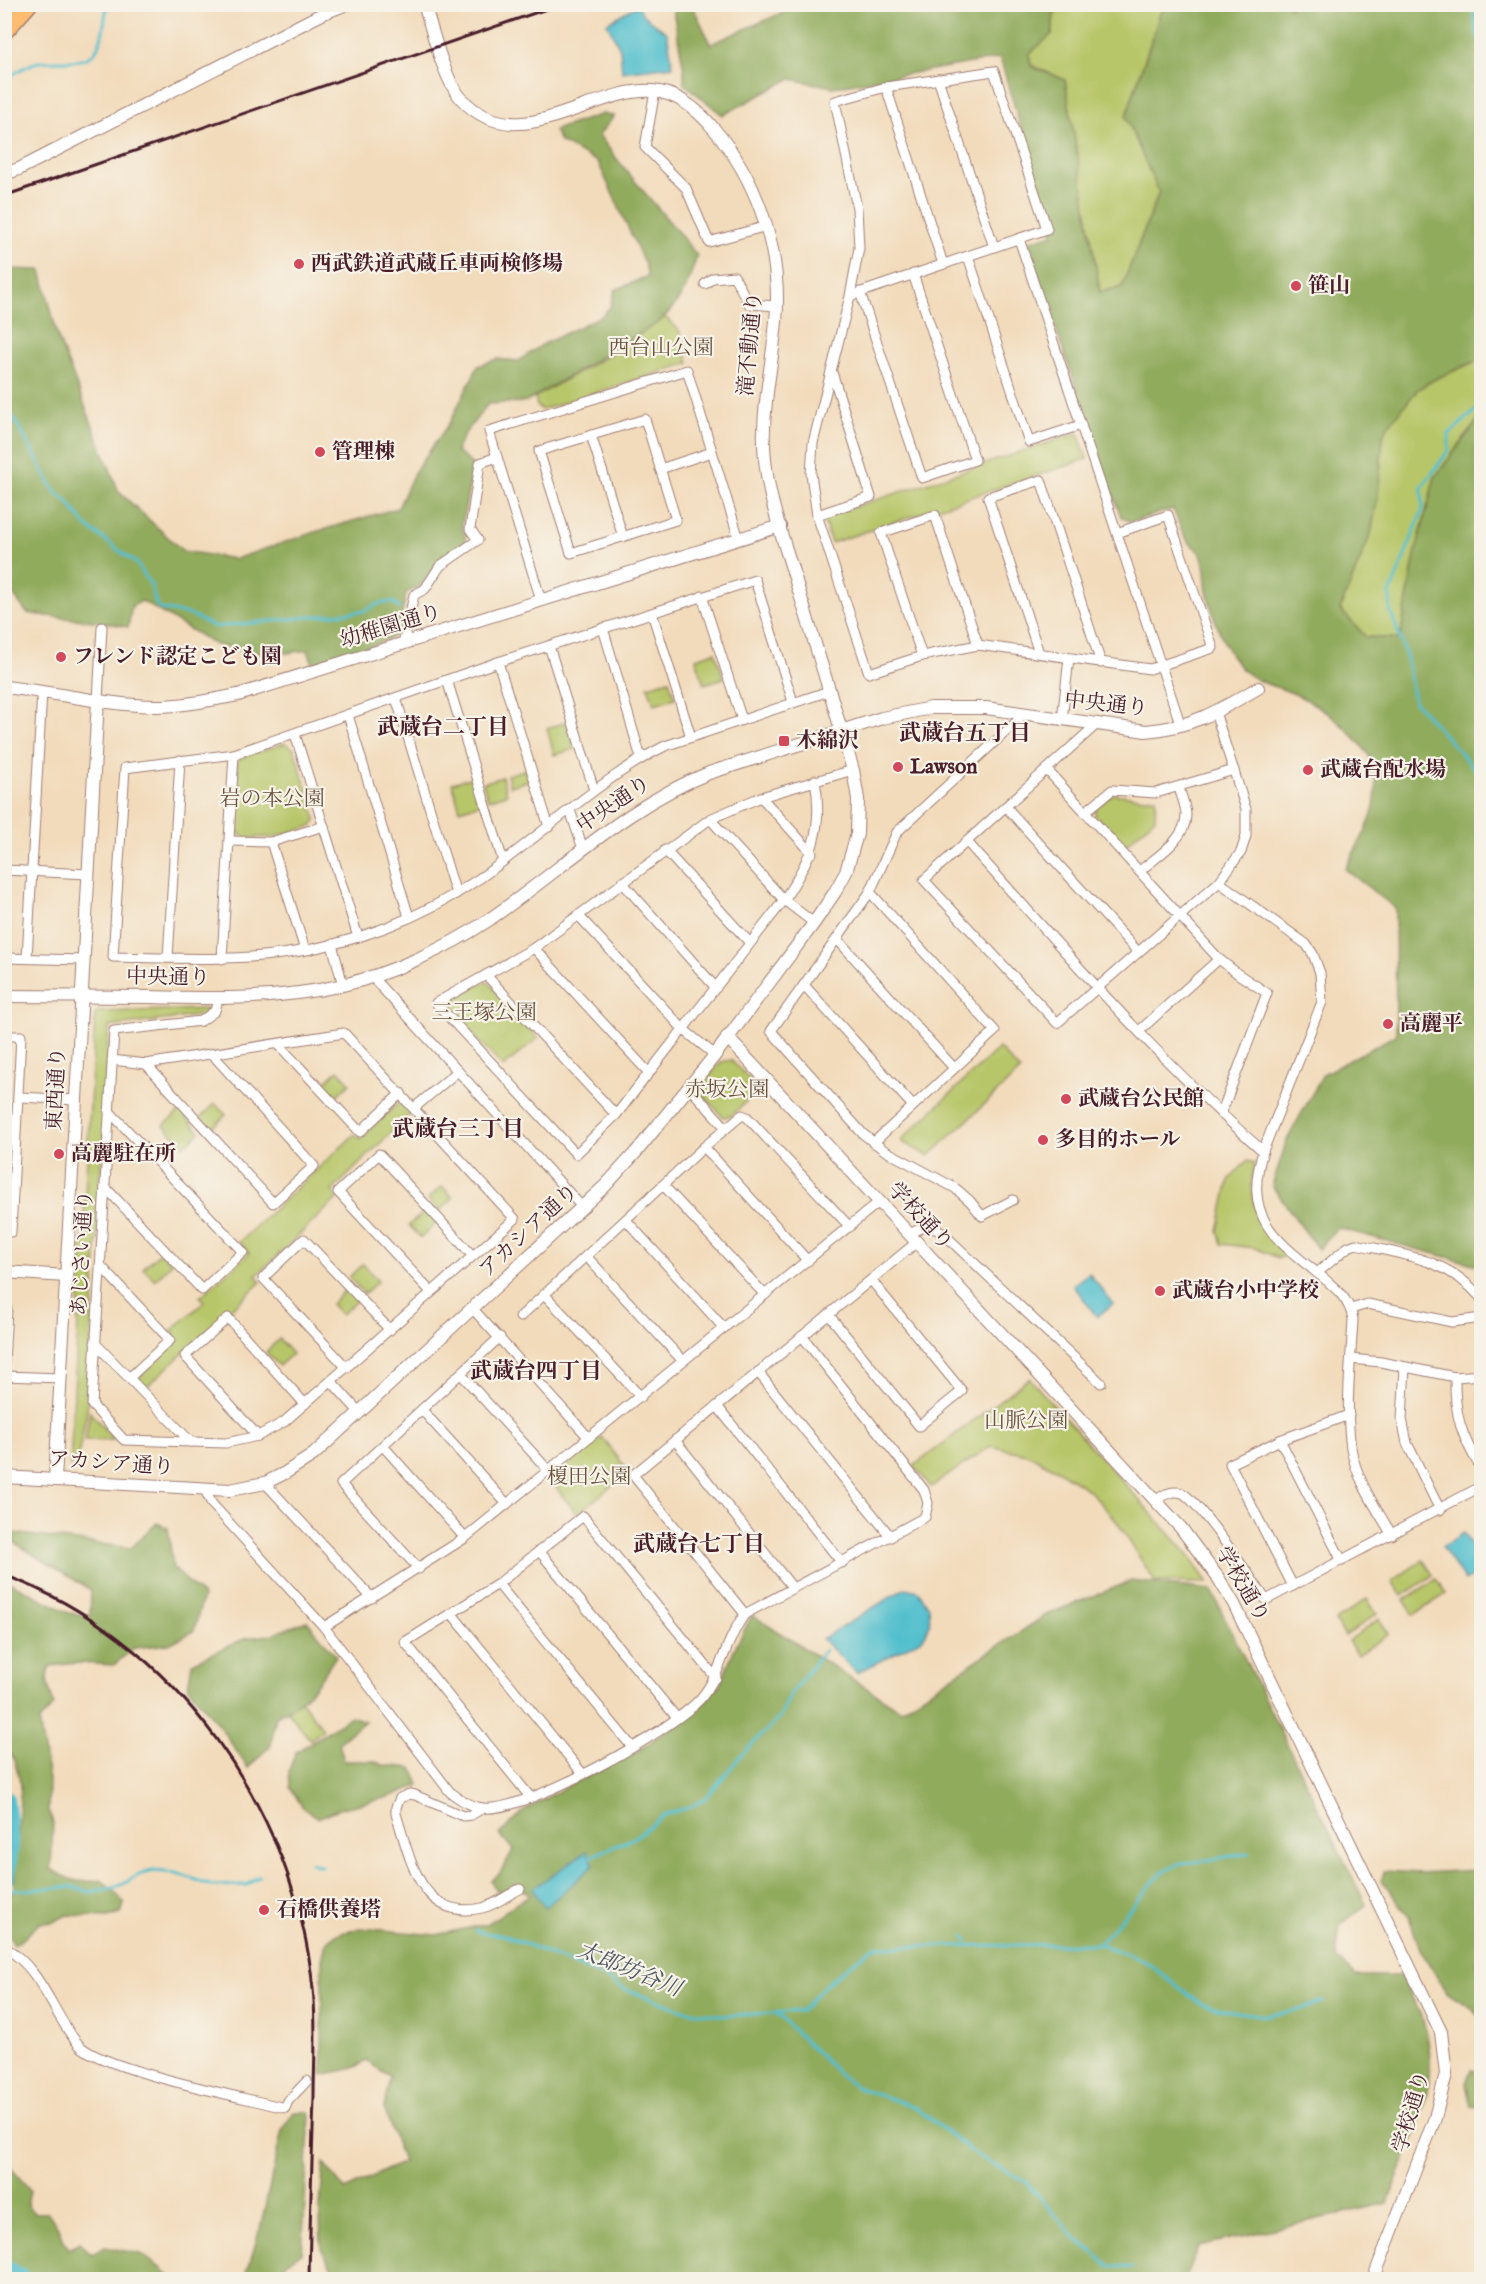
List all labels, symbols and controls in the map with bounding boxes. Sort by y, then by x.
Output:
place label: 西武鉄道武蔵丘車両検修場 [311,251,563,278]
marker: 西武鉄道武蔵丘車両検修場 [292,257,306,271]
place label: 笹山 [1308,273,1350,300]
marker: 笹山 [1289,279,1303,293]
street label: 滝不動通り [733,291,769,397]
park label: 西台山公園 [609,335,714,362]
place label: 管理棟 [332,439,395,466]
marker: 管理棟 [313,445,327,459]
street label: 幼稚園通り [337,599,445,655]
place label: フレンド認定こども園 [73,644,282,671]
marker: フレンド認定こども園 [54,650,68,664]
street label: 中央通り [1063,687,1149,723]
district label: 武蔵台二丁目 [377,714,509,742]
district label: 武蔵台五丁目 [899,720,1031,748]
place label: 木綿沢 [796,728,859,755]
marker: 木綿沢 [777,734,791,748]
place label: Lawson [910,754,977,781]
place label: 武蔵台配水場 [1320,757,1446,784]
marker: Lawson [891,760,905,774]
marker: 武蔵台配水場 [1301,763,1315,777]
street label: 中央通り [572,770,656,840]
park label: 岩の本公園 [220,786,325,813]
street label: 中央通り [126,964,210,992]
park label: 三王塚公園 [432,1000,537,1027]
place label: 高麗平 [1400,1011,1463,1038]
marker: 高麗平 [1381,1017,1395,1031]
street label: 東西通り [41,1046,73,1132]
park label: 赤坂公園 [685,1077,769,1104]
place label: 武蔵台公民館 [1078,1086,1204,1113]
marker: 武蔵台公民館 [1059,1092,1073,1106]
district label: 武蔵台三丁目 [392,1116,524,1144]
place label: 多目的ホール [1055,1127,1181,1154]
marker: 多目的ホール [1036,1133,1050,1147]
place label: 高麗駐在所 [71,1141,176,1168]
marker: 高麗駐在所 [52,1147,66,1161]
street label: 学校通り [881,1177,959,1257]
street label: アカシア通り [474,1178,584,1284]
street label: あじさい通り [66,1189,100,1317]
place label: 武蔵台小中学校 [1172,1278,1319,1305]
marker: 武蔵台小中学校 [1153,1284,1167,1298]
district label: 武蔵台四丁目 [470,1358,602,1386]
park label: 山脈公園 [984,1408,1068,1435]
street label: アカシア通り [47,1446,175,1482]
park label: 榎田公園 [547,1464,631,1491]
district label: 武蔵台七丁目 [633,1531,765,1559]
street label: 学校通り [1209,1542,1275,1628]
place label: 石橋供養塔 [276,1897,381,1924]
marker: 石橋供養塔 [257,1903,271,1917]
water label: 太郎坊谷川 [573,1936,687,2004]
street label: 学校通り [1387,2068,1437,2156]

